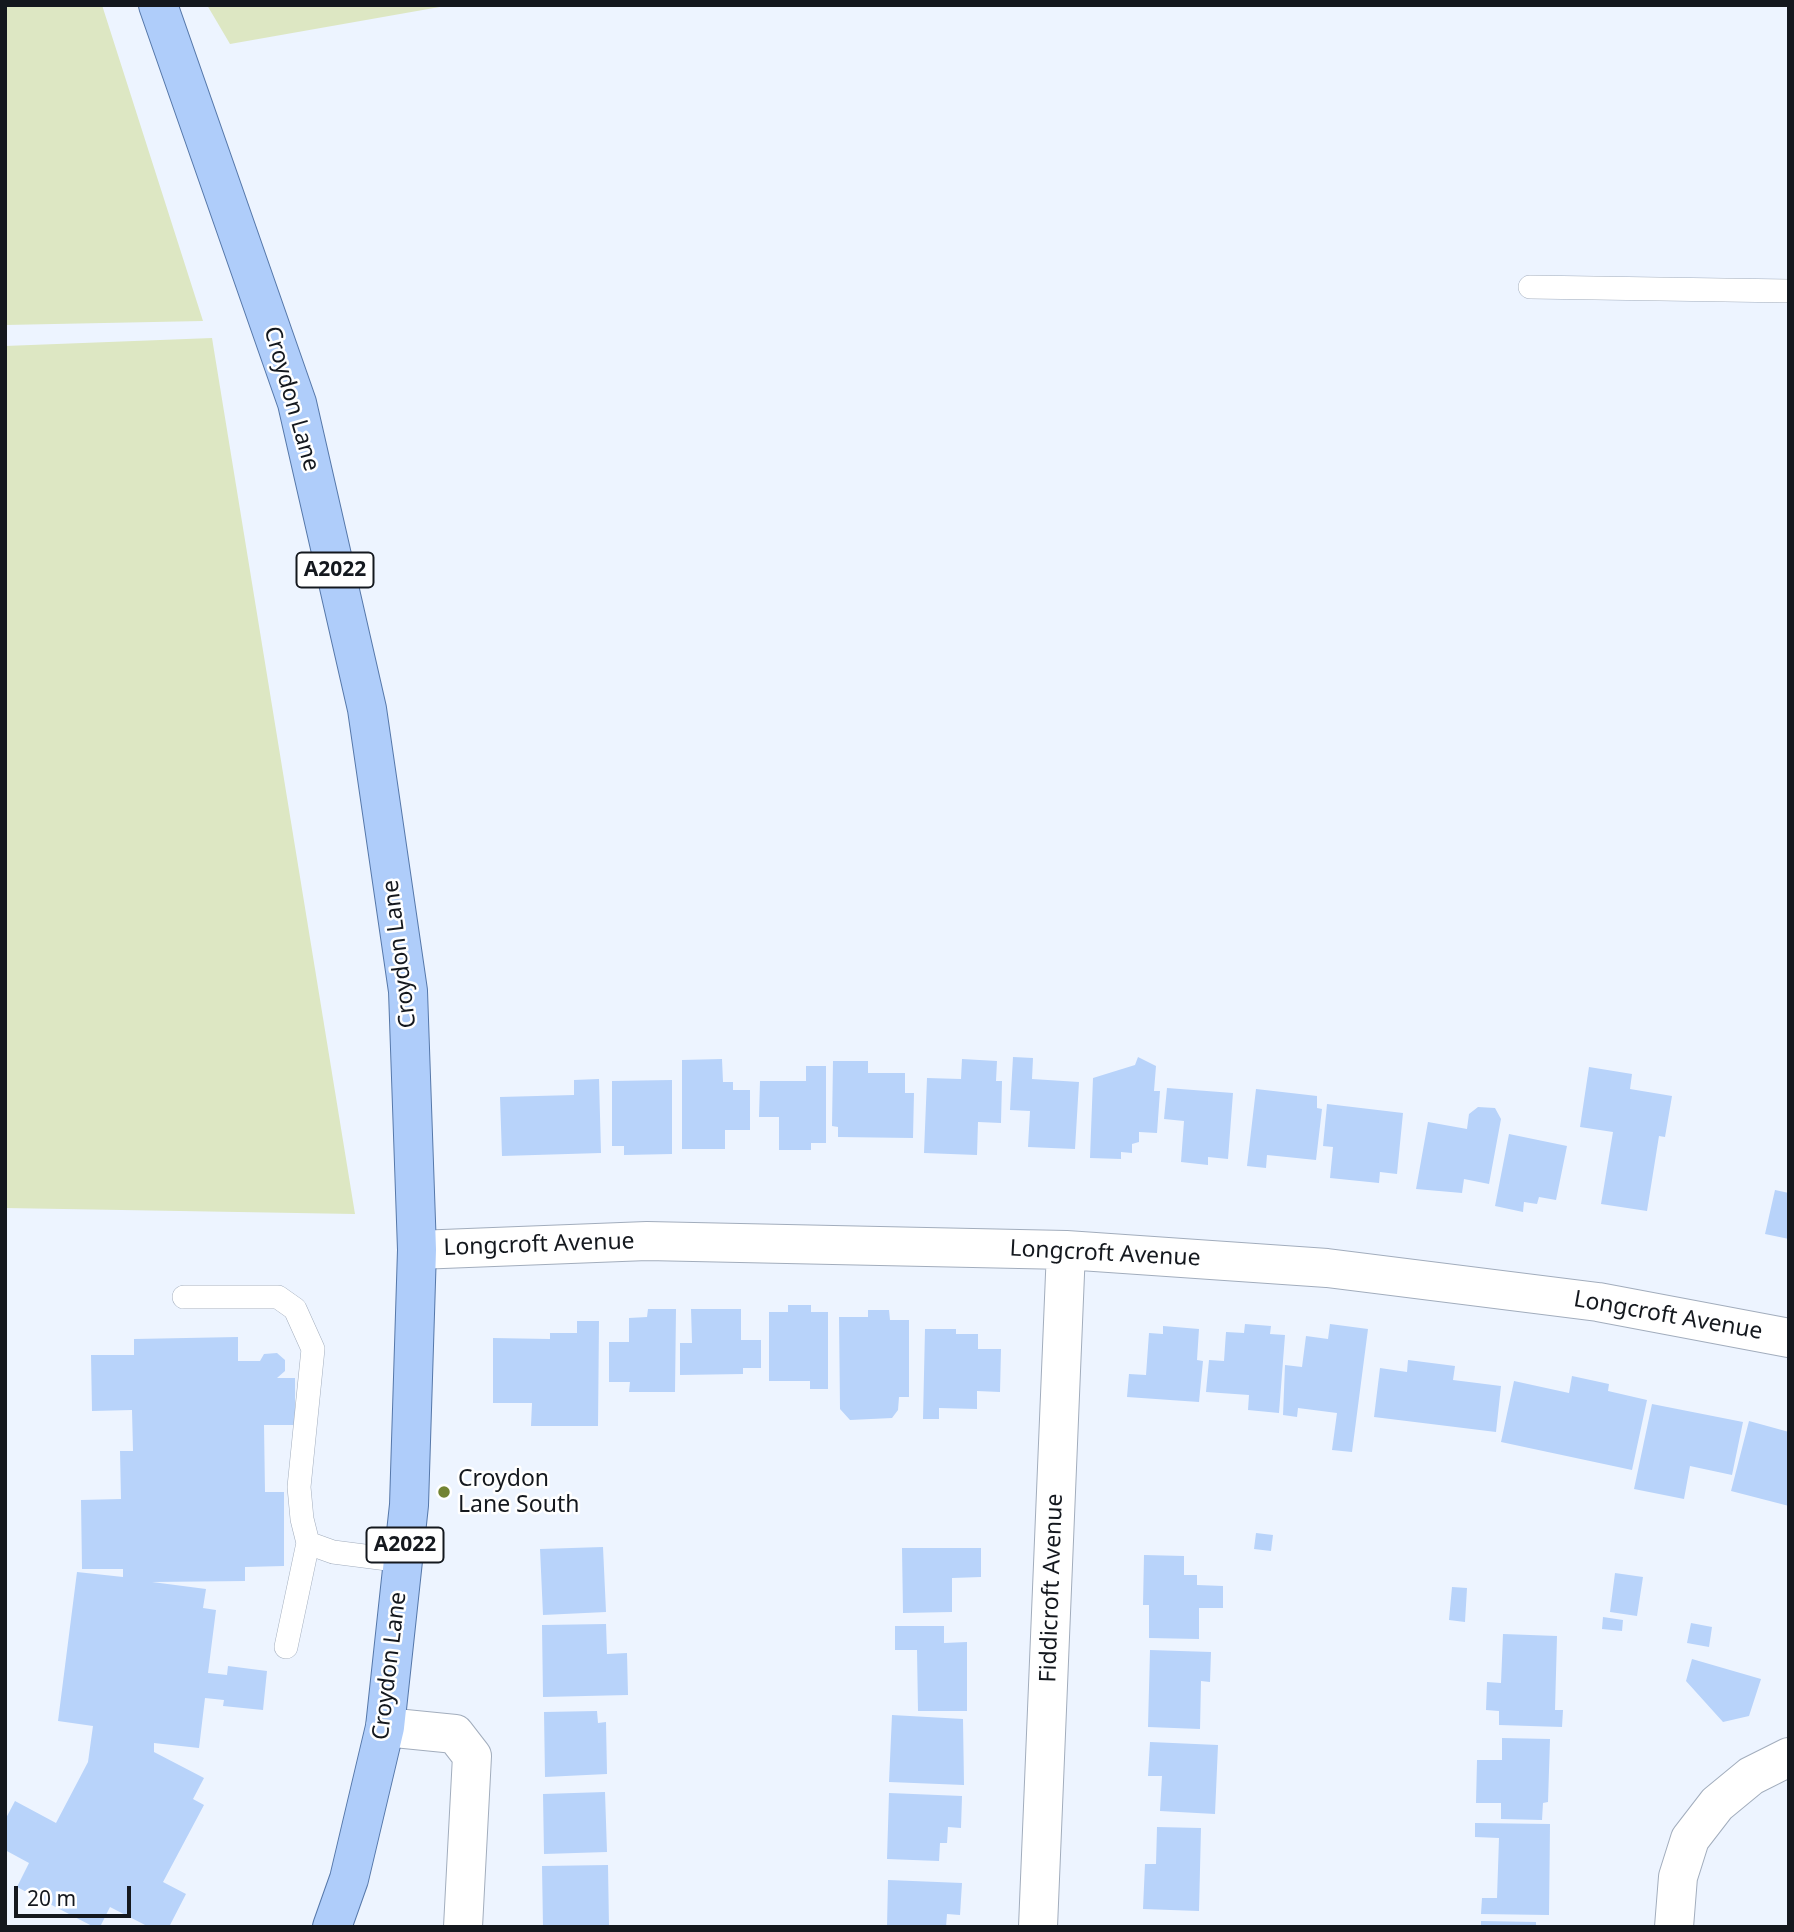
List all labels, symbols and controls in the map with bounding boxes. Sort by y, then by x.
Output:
street label: Croydon Lane [257,324,325,474]
road number: A2022 [296,552,374,588]
street label: Croydon Lane [377,878,423,1030]
street label: Longcroft Avenue [443,1228,635,1262]
street label: Longcroft Avenue [1009,1235,1201,1273]
street label: Longcroft Avenue [1571,1286,1765,1346]
place label: Croydon Lane South [458,1465,579,1519]
marker: Croydon Lane South [436,1484,452,1500]
street label: Fiddicroft Avenue [1035,1493,1069,1683]
road number: A2022 [366,1528,444,1562]
street label: Croydon Lane [367,1590,413,1742]
scale bar [18,1872,135,1916]
text: 20 m [27,1884,76,1912]

